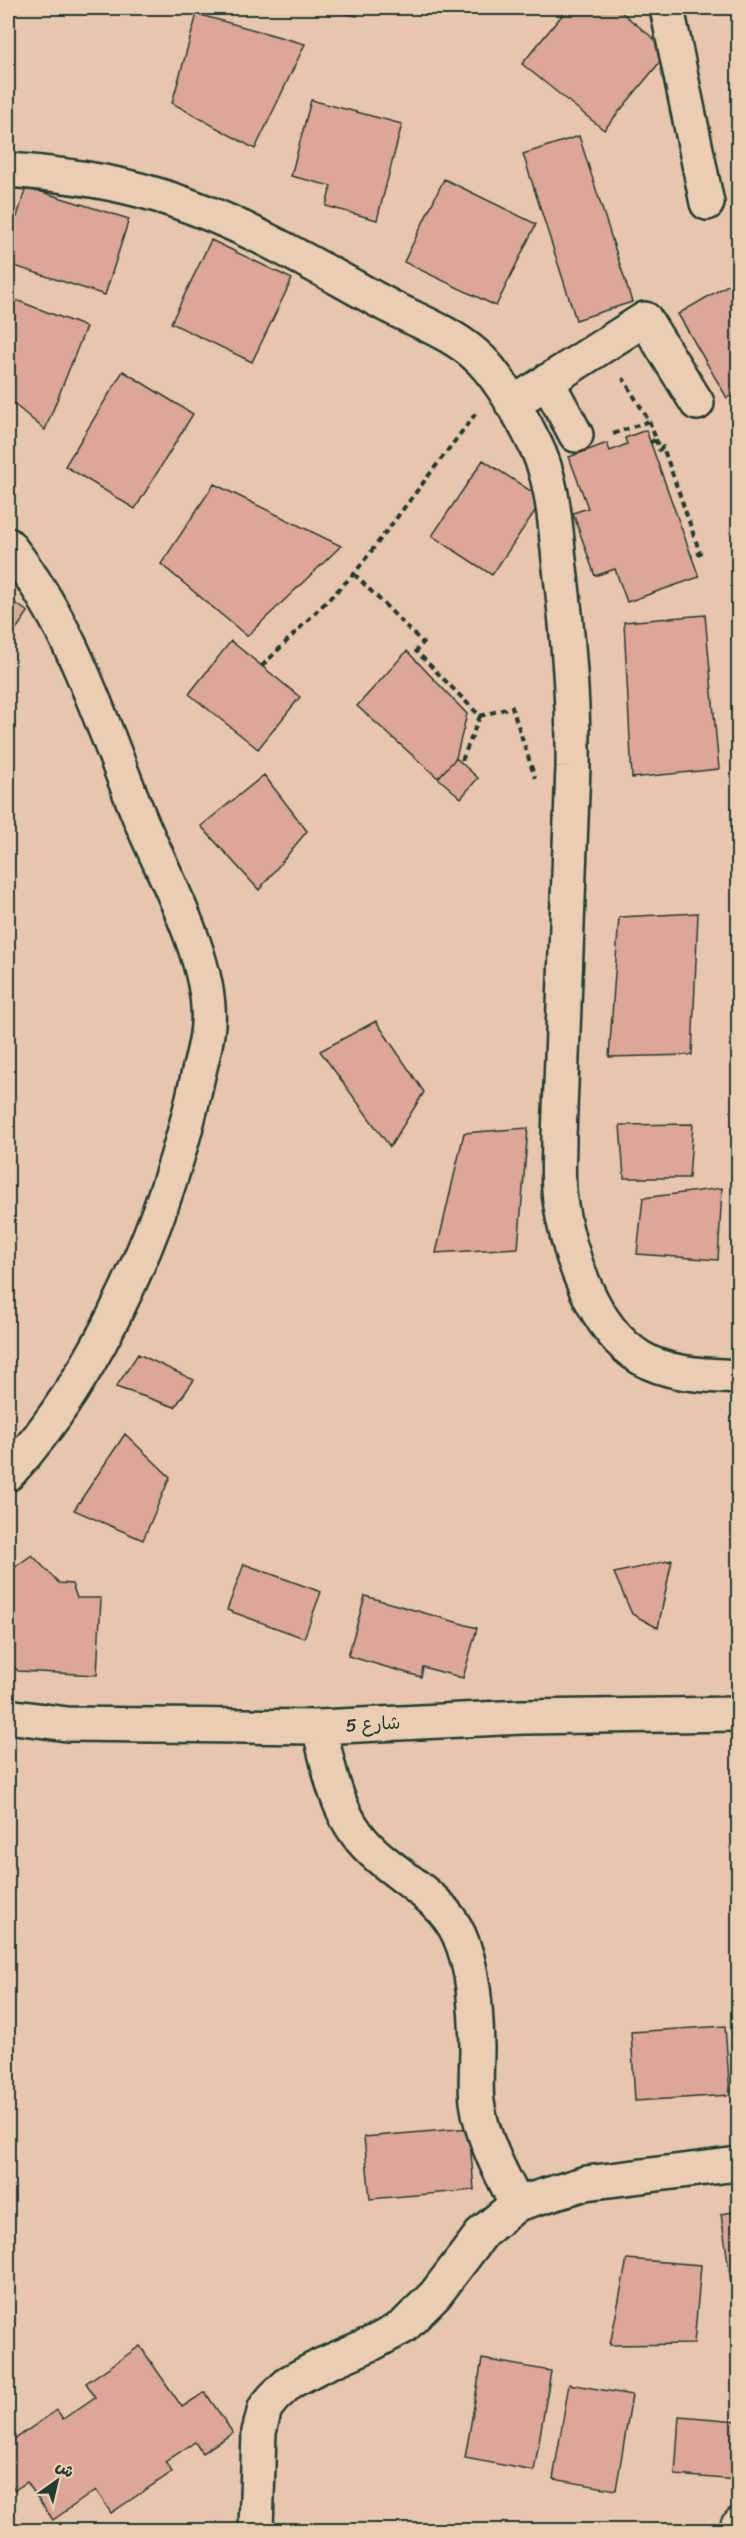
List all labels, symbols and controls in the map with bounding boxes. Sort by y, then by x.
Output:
street label: شارع 5 [345,1707,401,1741]
north arrow [27,2451,87,2511]
text: ش [50,2452,81,2486]

